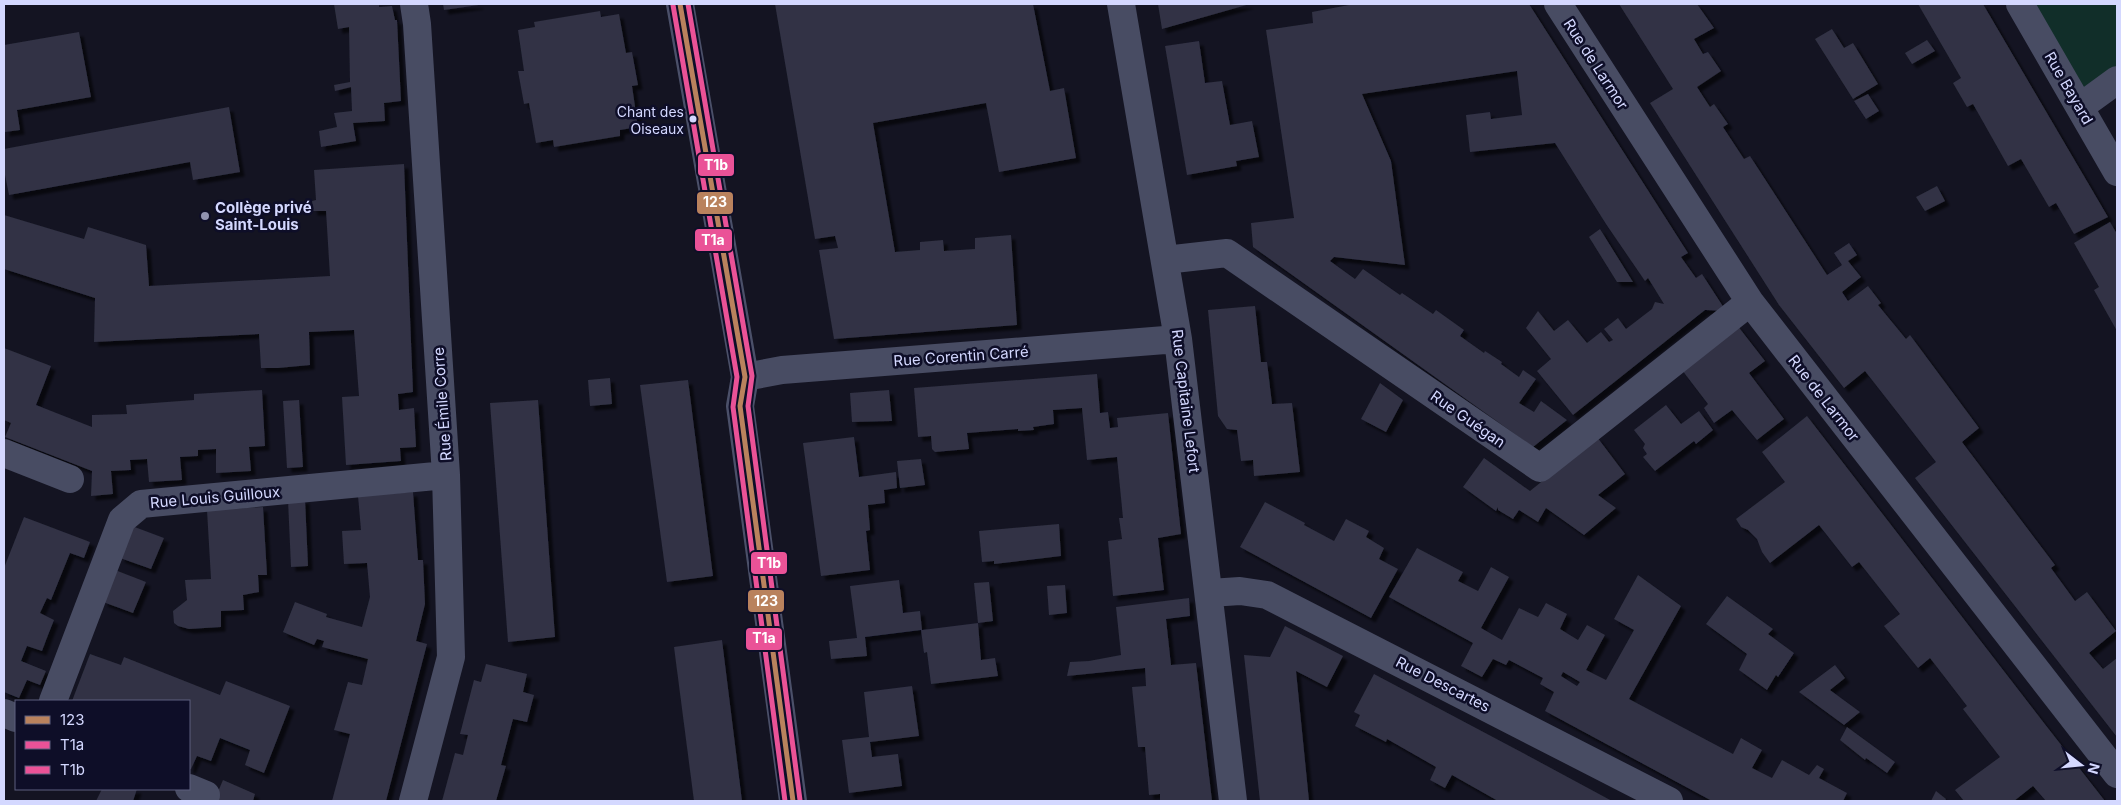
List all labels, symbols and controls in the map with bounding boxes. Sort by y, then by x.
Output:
street label: Rue de Larmor [1560,15,1633,113]
street label: Rue Bayard [2041,48,2097,128]
place label: Chant des Oiseaux [617,103,684,137]
marker: Chant des Oiseaux [688,114,698,124]
line badge: T1b [697,153,735,177]
text: T1b [704,156,728,173]
line badge: 123 [696,191,734,215]
text: 123 [703,193,727,210]
place label: Collège privé Saint-Louis [215,198,312,234]
marker: Collège privé Saint-Louis [199,210,211,222]
line badge: T1a [694,228,733,252]
text: T1a [701,231,725,248]
street label: Rue Capitaine Lefort [1168,328,1204,474]
street label: Rue Corentin Carré [893,342,1029,370]
street label: Rue Émile Corre [429,347,455,461]
street label: Rue de Larmor [1784,351,1864,445]
street label: Rue Guégan [1427,386,1509,452]
street label: Rue Louis Guilloux [149,482,281,512]
line badge: T1b [750,551,788,575]
text: T1b [757,554,781,571]
line badge: 123 [747,589,785,613]
text: 123 [754,592,778,609]
line badge: T1a [745,627,783,651]
text: T1a [752,629,776,646]
street label: Rue Descartes [1393,652,1493,716]
legend [15,700,190,790]
text: 123 [60,710,85,729]
text: T1a [60,735,84,754]
north arrow [2056,740,2106,790]
text: T1b [60,760,85,779]
text: N [2084,761,2104,776]

